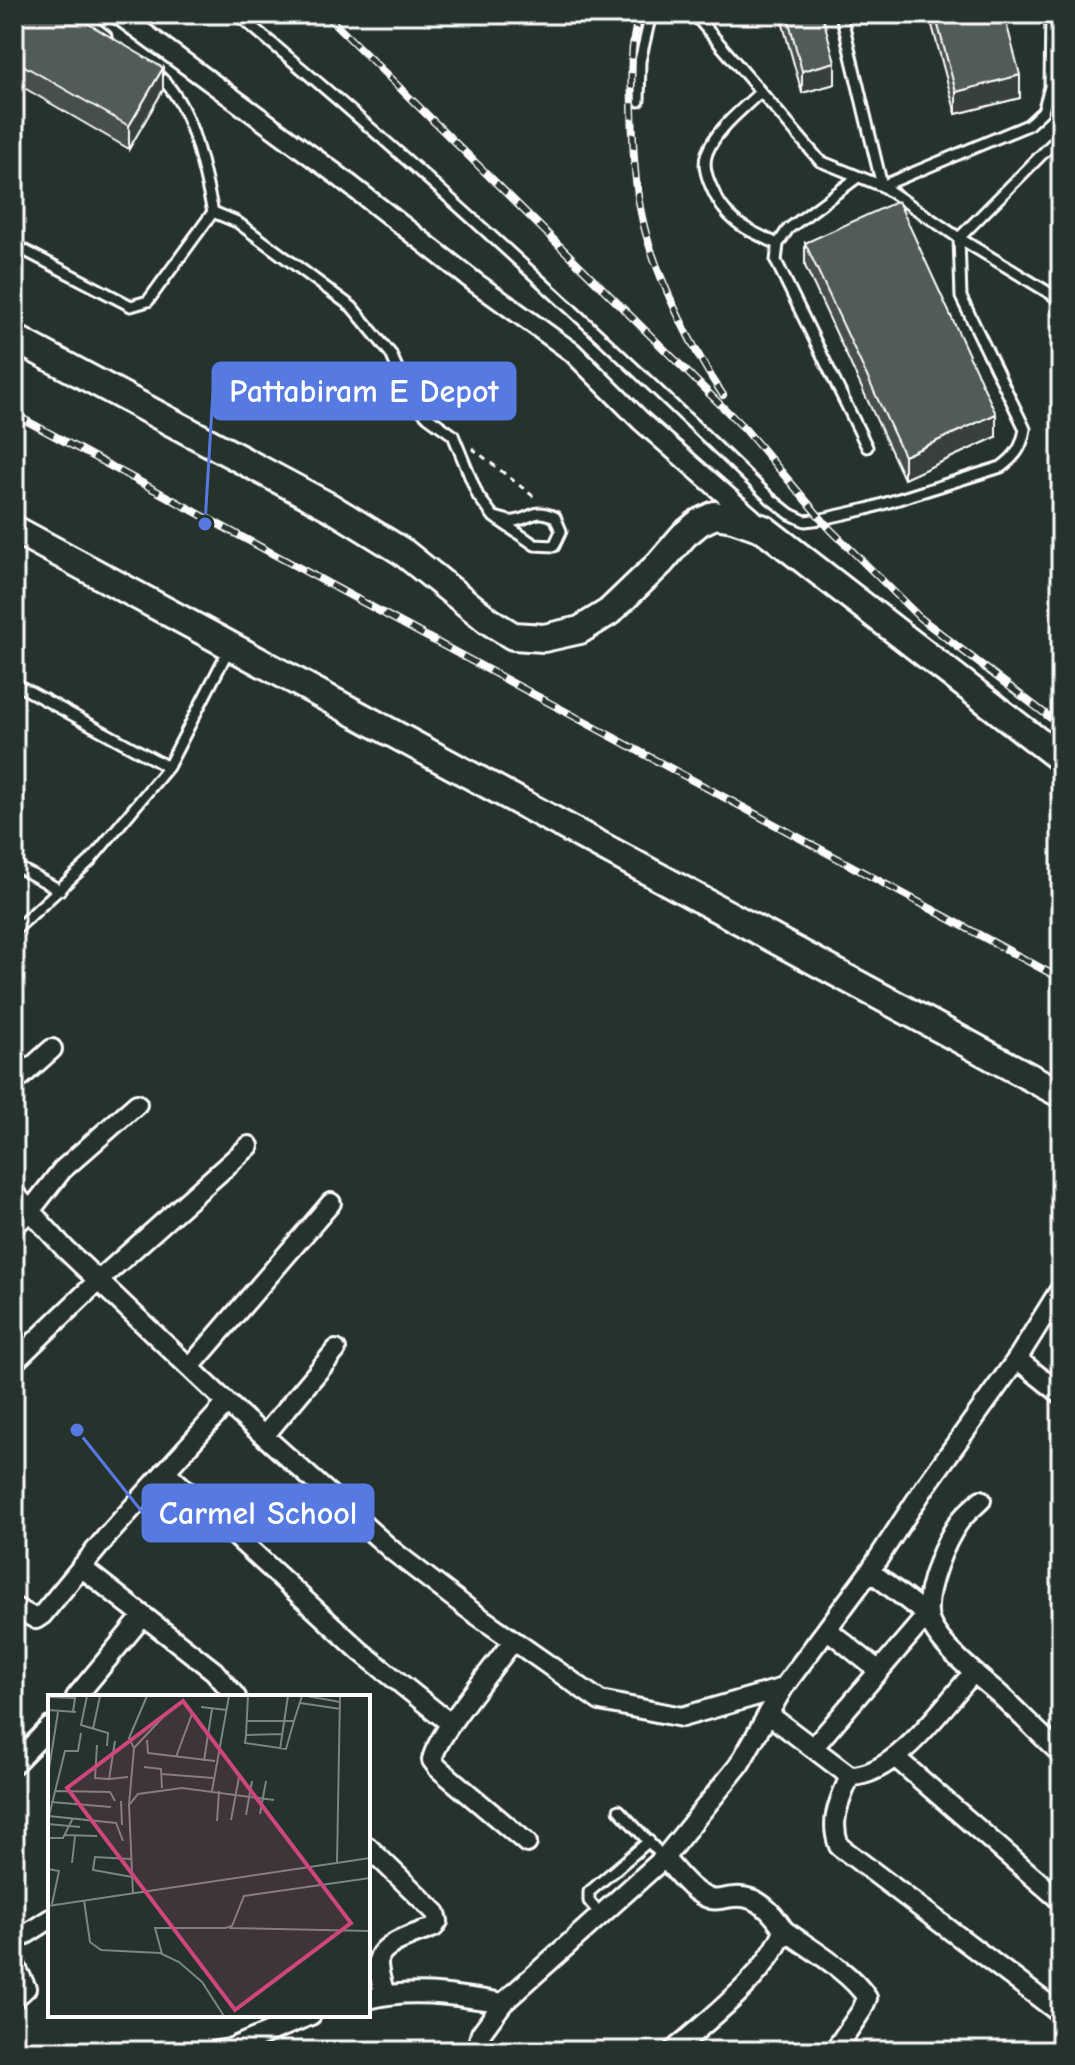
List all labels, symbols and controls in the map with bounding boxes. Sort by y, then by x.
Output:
callout: Pattabiram E Depot [213,363,515,419]
text: Pattabiram E Depot [229,373,499,410]
callout: Carmel School [143,1485,373,1541]
text: Carmel School [159,1495,357,1532]
inset map [48,1695,370,2017]

